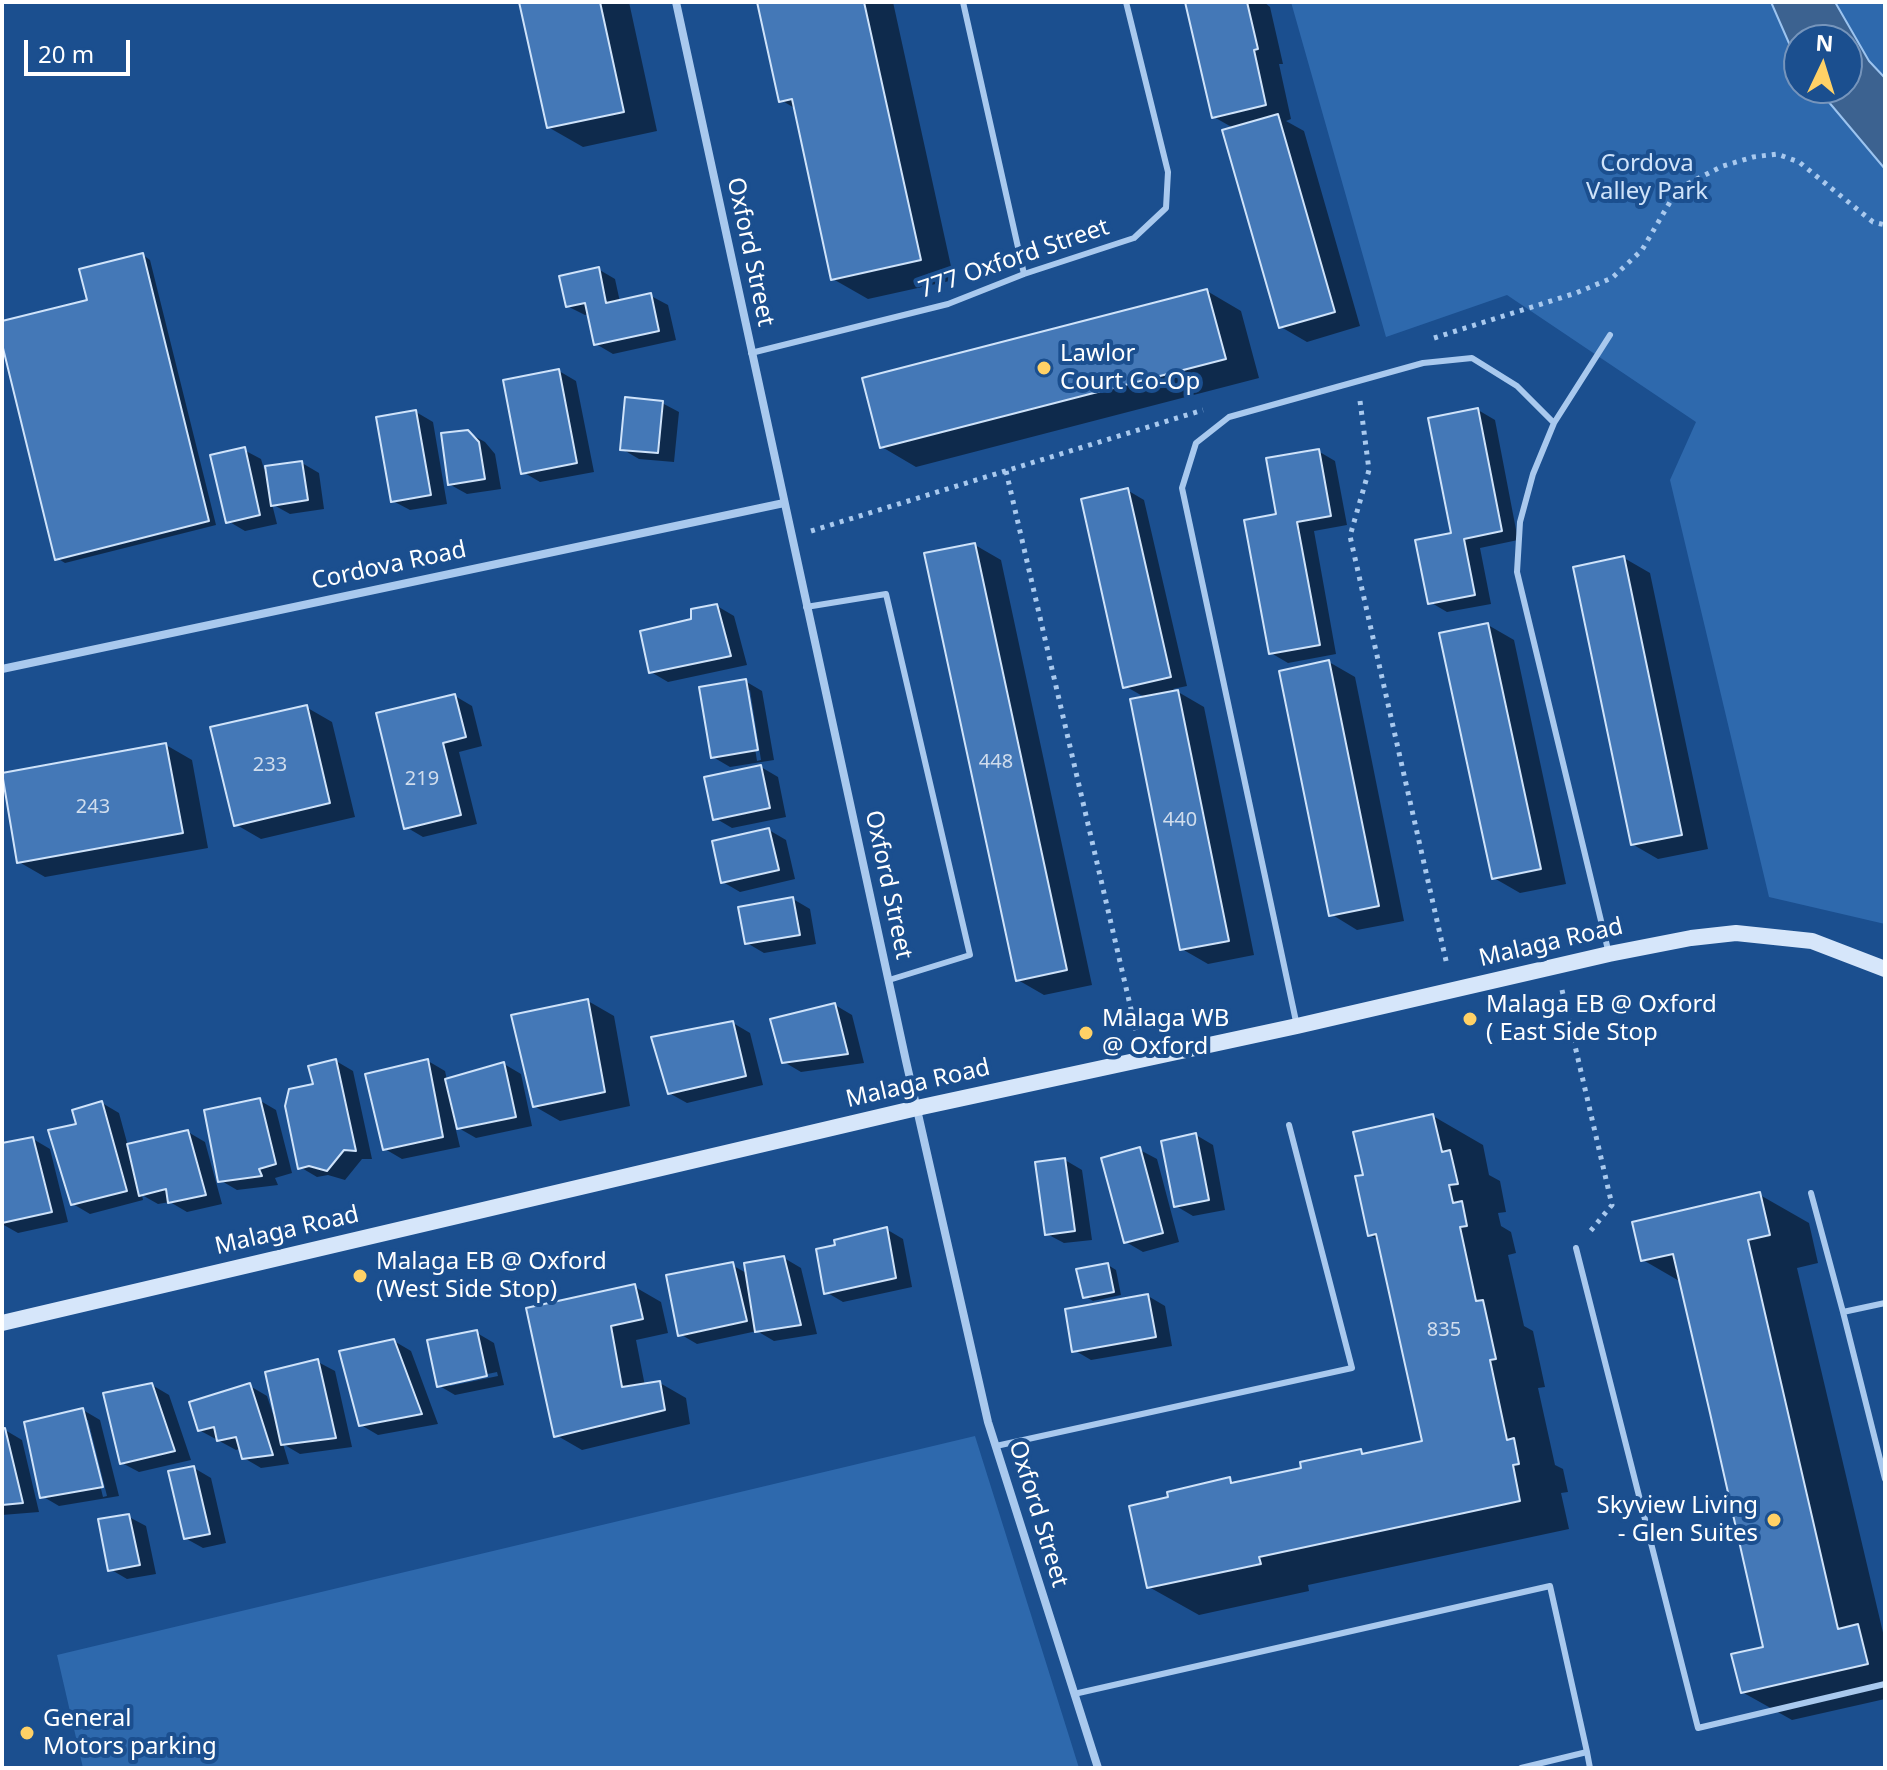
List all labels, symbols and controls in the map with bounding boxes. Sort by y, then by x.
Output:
scale bar [28,24,134,74]
north arrow [1783,24,1863,104]
text: N [1815,26,1834,58]
text: 20 m [38,37,94,70]
park label: Cordova Valley Park [1586,150,1708,206]
street label: Oxford Street [720,175,780,329]
street label: 777 Oxford Street [915,213,1113,305]
place label: Lawlor Court Co-Op [1060,340,1200,396]
marker: Lawlor Court Co-Op [1035,359,1053,377]
street label: Cordova Road [309,536,469,596]
house number: 448 [979,750,1013,774]
house number: 233 [253,753,287,777]
house number: 219 [405,767,439,791]
house number: 243 [76,795,110,819]
street label: Oxford Street [858,808,918,962]
house number: 440 [1163,808,1197,832]
street label: Malaga Road [1476,912,1626,974]
place label: Malaga EB @ Oxford ( East Side Stop [1486,991,1717,1047]
place label: Malaga WB @ Oxford [1102,1005,1229,1061]
marker: Malaga EB @ Oxford ( East Side Stop [1461,1010,1479,1028]
marker: Malaga WB @ Oxford [1077,1024,1095,1042]
street label: Malaga Road [843,1053,993,1115]
street label: Malaga Road [212,1200,362,1262]
place label: Malaga EB @ Oxford (West Side Stop) [376,1248,607,1304]
marker: Malaga EB @ Oxford (West Side Stop) [351,1267,369,1285]
house number: 835 [1427,1318,1461,1342]
street label: Oxford Street [1002,1437,1074,1591]
place label: Skyview Living - Glen Suites [1596,1492,1758,1548]
marker: Skyview Living - Glen Suites [1765,1511,1783,1529]
place label: General Motors parking [43,1705,217,1761]
marker: General Motors parking [18,1724,36,1742]

